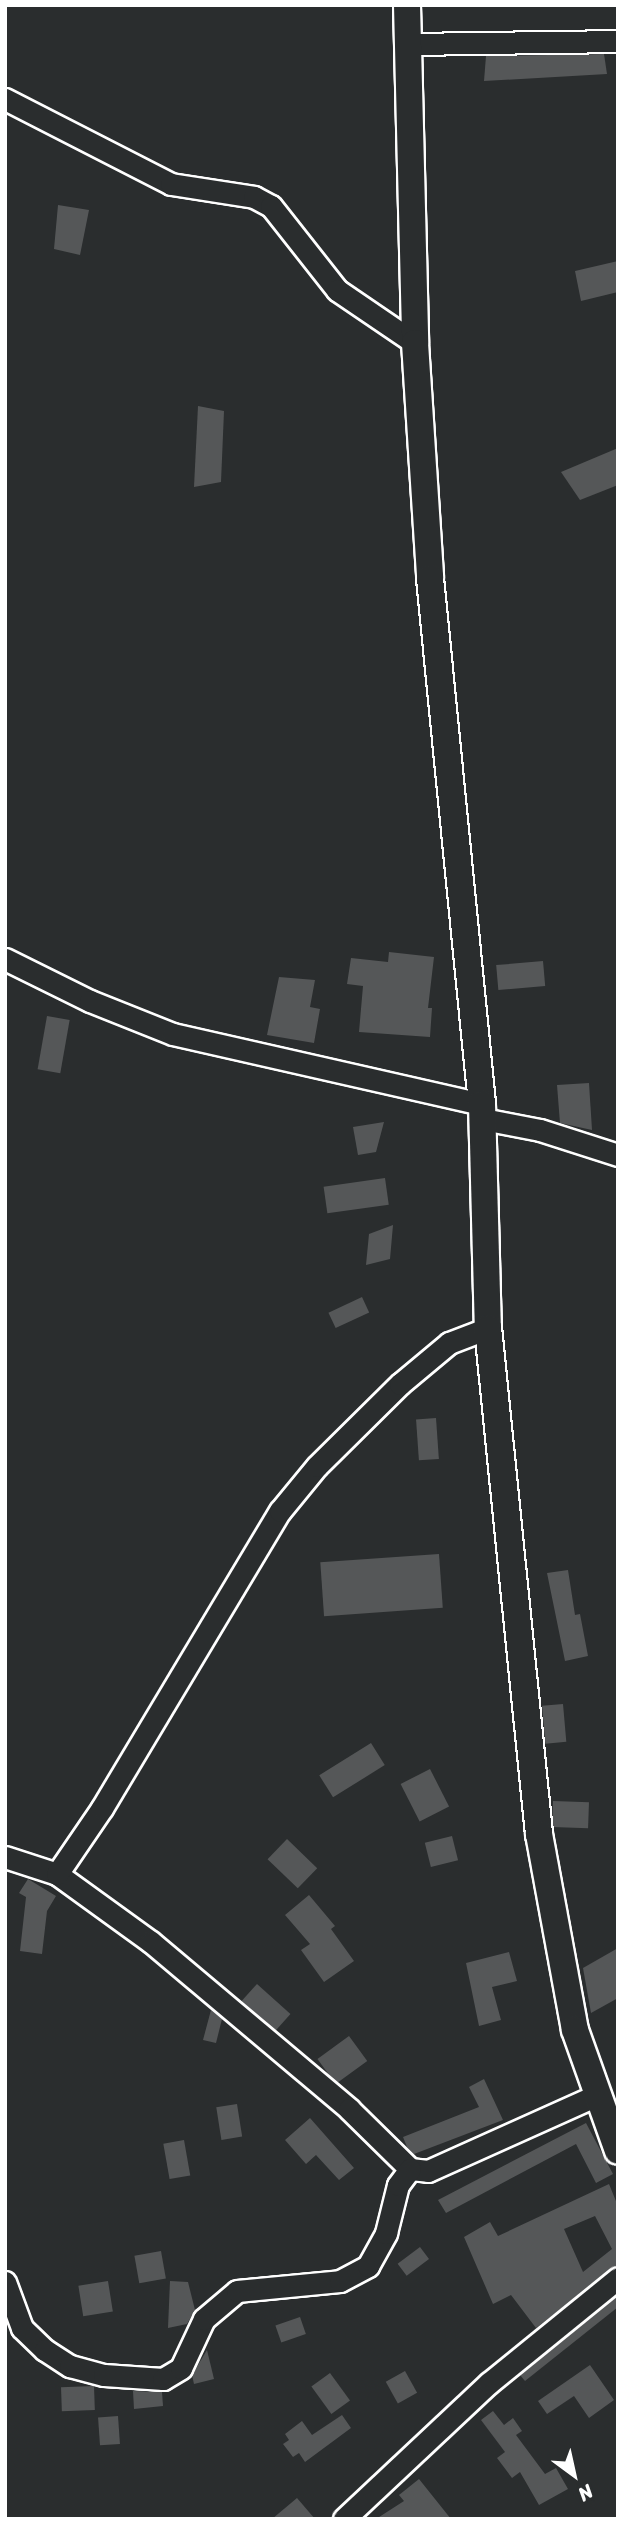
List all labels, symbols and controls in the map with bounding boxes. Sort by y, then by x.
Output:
north arrow [539,2440,609,2510]
text: N [571,2476,600,2510]

